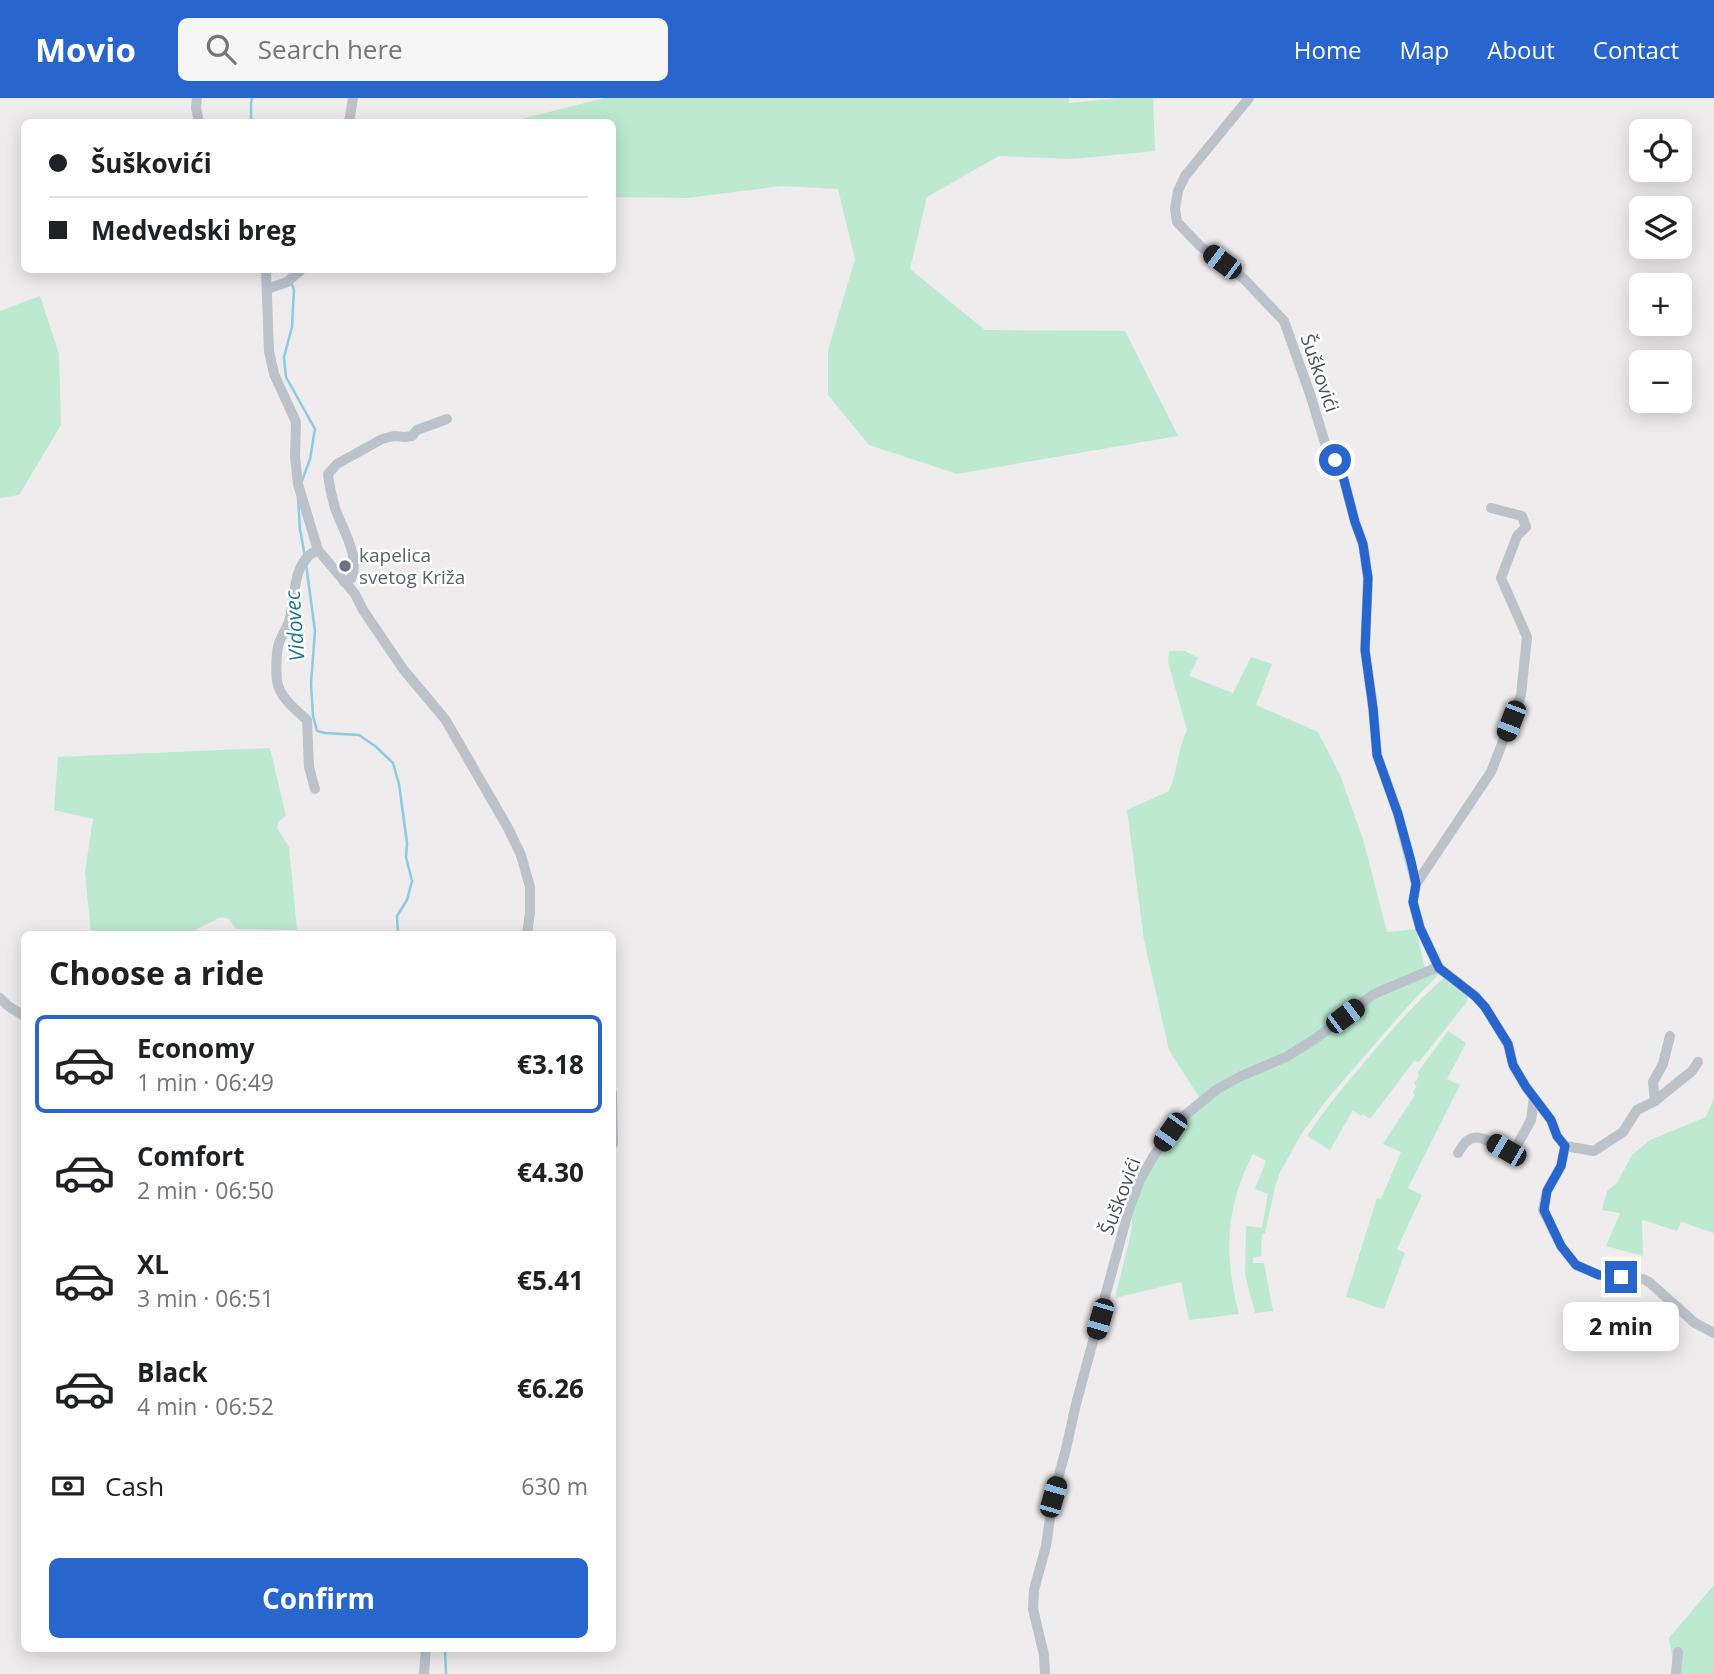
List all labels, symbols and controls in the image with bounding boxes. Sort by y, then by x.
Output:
search box [178,18,668,81]
text: Movio [35,27,136,72]
icon: search [202,30,240,68]
text: Search here [258,31,403,67]
text: Home [1294,33,1362,66]
text: Map [1400,33,1449,66]
text: About [1487,33,1555,66]
text: Contact [1593,33,1679,66]
map controls [1629,119,1692,413]
button: locate [1629,119,1692,182]
text: Šuškovići [91,145,212,181]
button: layers [1629,196,1692,259]
text: Medvedski breg [91,212,296,248]
car [1199,241,1246,283]
button: + [1629,273,1692,336]
street label: Šuškovići [1295,331,1345,415]
button: − [1629,350,1692,413]
route start [1319,444,1351,476]
place label: kapelica svetog Križa [359,542,465,590]
marker: kapelica svetog Križa [337,558,353,574]
water label: Vidovec [278,589,310,662]
car [1494,698,1529,744]
text: Choose a ride [49,951,264,994]
car [1322,995,1369,1037]
text: Economy [137,1030,255,1066]
icon: car [53,1033,116,1096]
text: €3.18 [517,1046,584,1082]
text: 1 min · 06:49 [137,1066,274,1098]
car [1150,1109,1191,1155]
car [1483,1130,1530,1170]
text: Comfort [137,1138,244,1174]
icon: car [53,1141,116,1204]
text: €4.30 [517,1154,584,1190]
street label: Šuškovići [1093,1154,1147,1238]
text: 2 min · 06:50 [137,1174,274,1206]
text: XL [137,1246,169,1282]
icon: car [53,1249,116,1312]
route end [1605,1261,1637,1293]
text: €5.41 [517,1262,584,1298]
text: 3 min · 06:51 [137,1282,274,1314]
car [1085,1296,1116,1342]
callout: 2 min [1563,1302,1679,1350]
text: 2 min [1589,1310,1653,1342]
text: Black [137,1354,208,1390]
icon: car [53,1357,116,1420]
text: €6.26 [517,1370,584,1406]
text: 4 min · 06:52 [137,1390,274,1422]
icon: cash [49,1467,87,1505]
text: Cash [105,1468,164,1504]
text: 630 m [521,1470,588,1502]
car [1038,1474,1069,1520]
button: Confirm [49,1558,588,1638]

